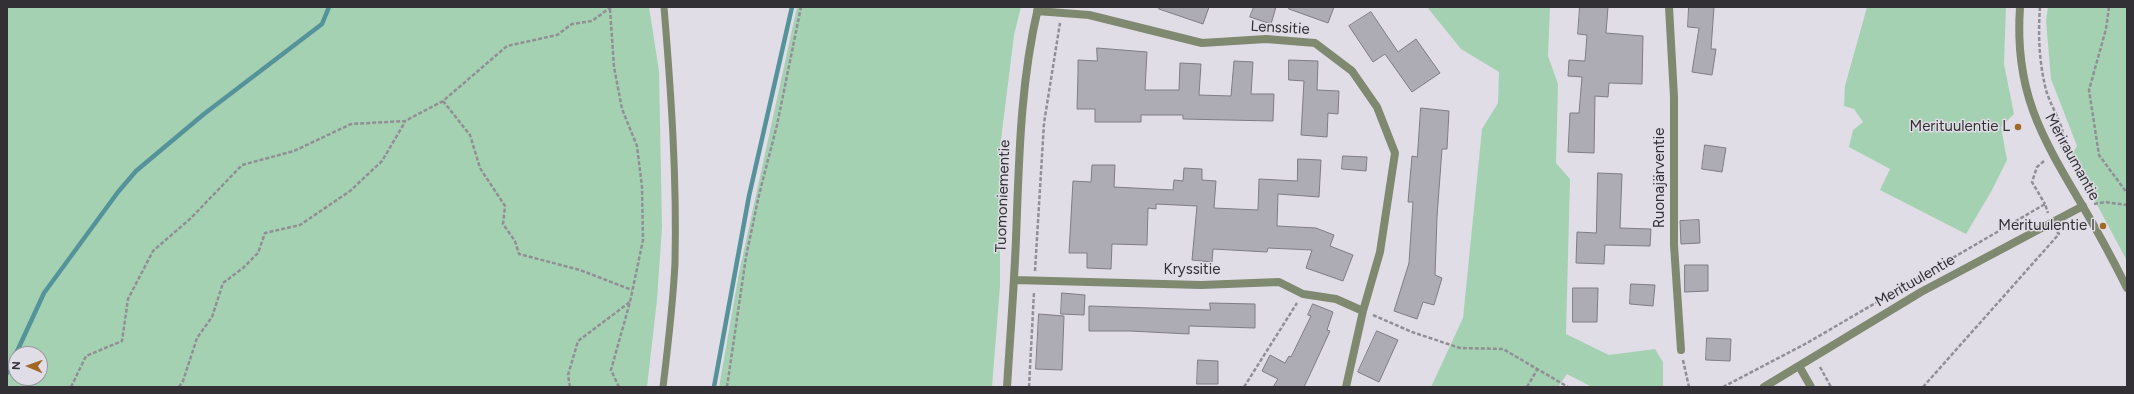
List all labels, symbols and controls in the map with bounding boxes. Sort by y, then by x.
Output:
street label: Lenssitie [1250,17,1310,39]
street label: Meriraumantie [2041,110,2103,204]
place label: Merituulentie L [1909,118,2010,136]
marker: Merituulentie L [2013,122,2023,132]
street label: Ruonajärventie [1651,128,1669,228]
street label: Tuomoniementie [992,139,1014,253]
place label: Merituulentie I [1998,217,2095,235]
marker: Merituulentie I [2098,221,2108,231]
street label: Merituulentie [1872,251,1958,311]
street label: Kryssitie [1164,261,1220,279]
north arrow [8,346,48,386]
text: N [10,361,23,370]

